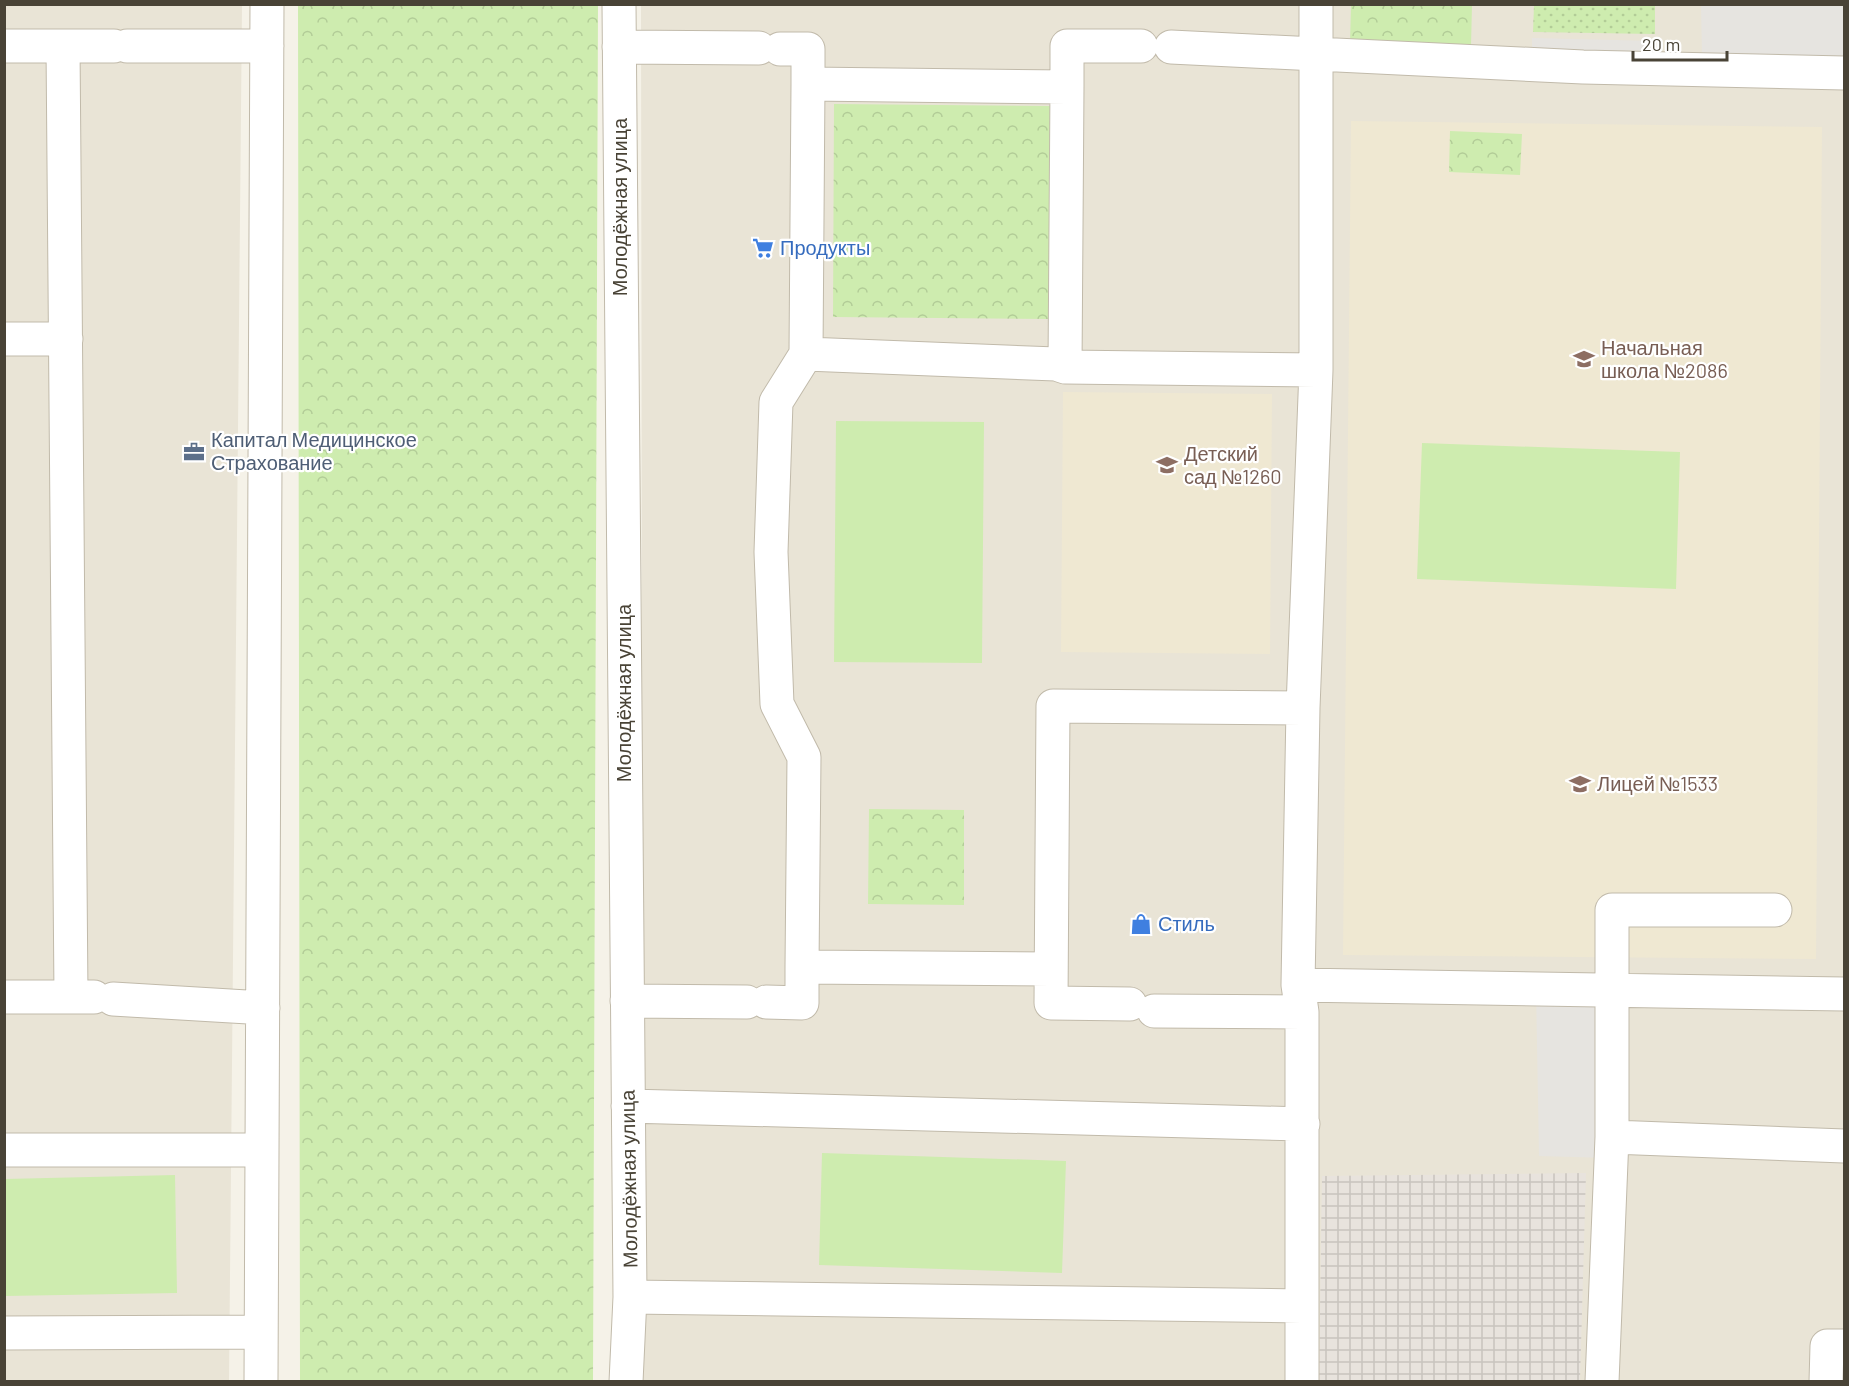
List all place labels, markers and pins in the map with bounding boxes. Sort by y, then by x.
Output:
place label: Продукты [780,235,870,259]
supermarket icon: Продукты [751,236,775,260]
place label: Начальная школа №2086 [1601,335,1728,382]
school or university icon: Начальная школа №2086 [1572,347,1596,371]
place label: Капитал Медицинское Страхование [211,427,417,474]
office icon: Капитал Медицинское Страхование [182,440,206,464]
place label: Детский сад №1260 [1184,441,1282,488]
school or university icon: Детский сад №1260 [1155,453,1179,477]
place label: Лицей №1533 [1597,771,1718,795]
school or university icon: Лицей №1533 [1568,772,1592,796]
place label: Стиль [1158,911,1215,935]
shop icon: Стиль [1129,912,1153,936]

